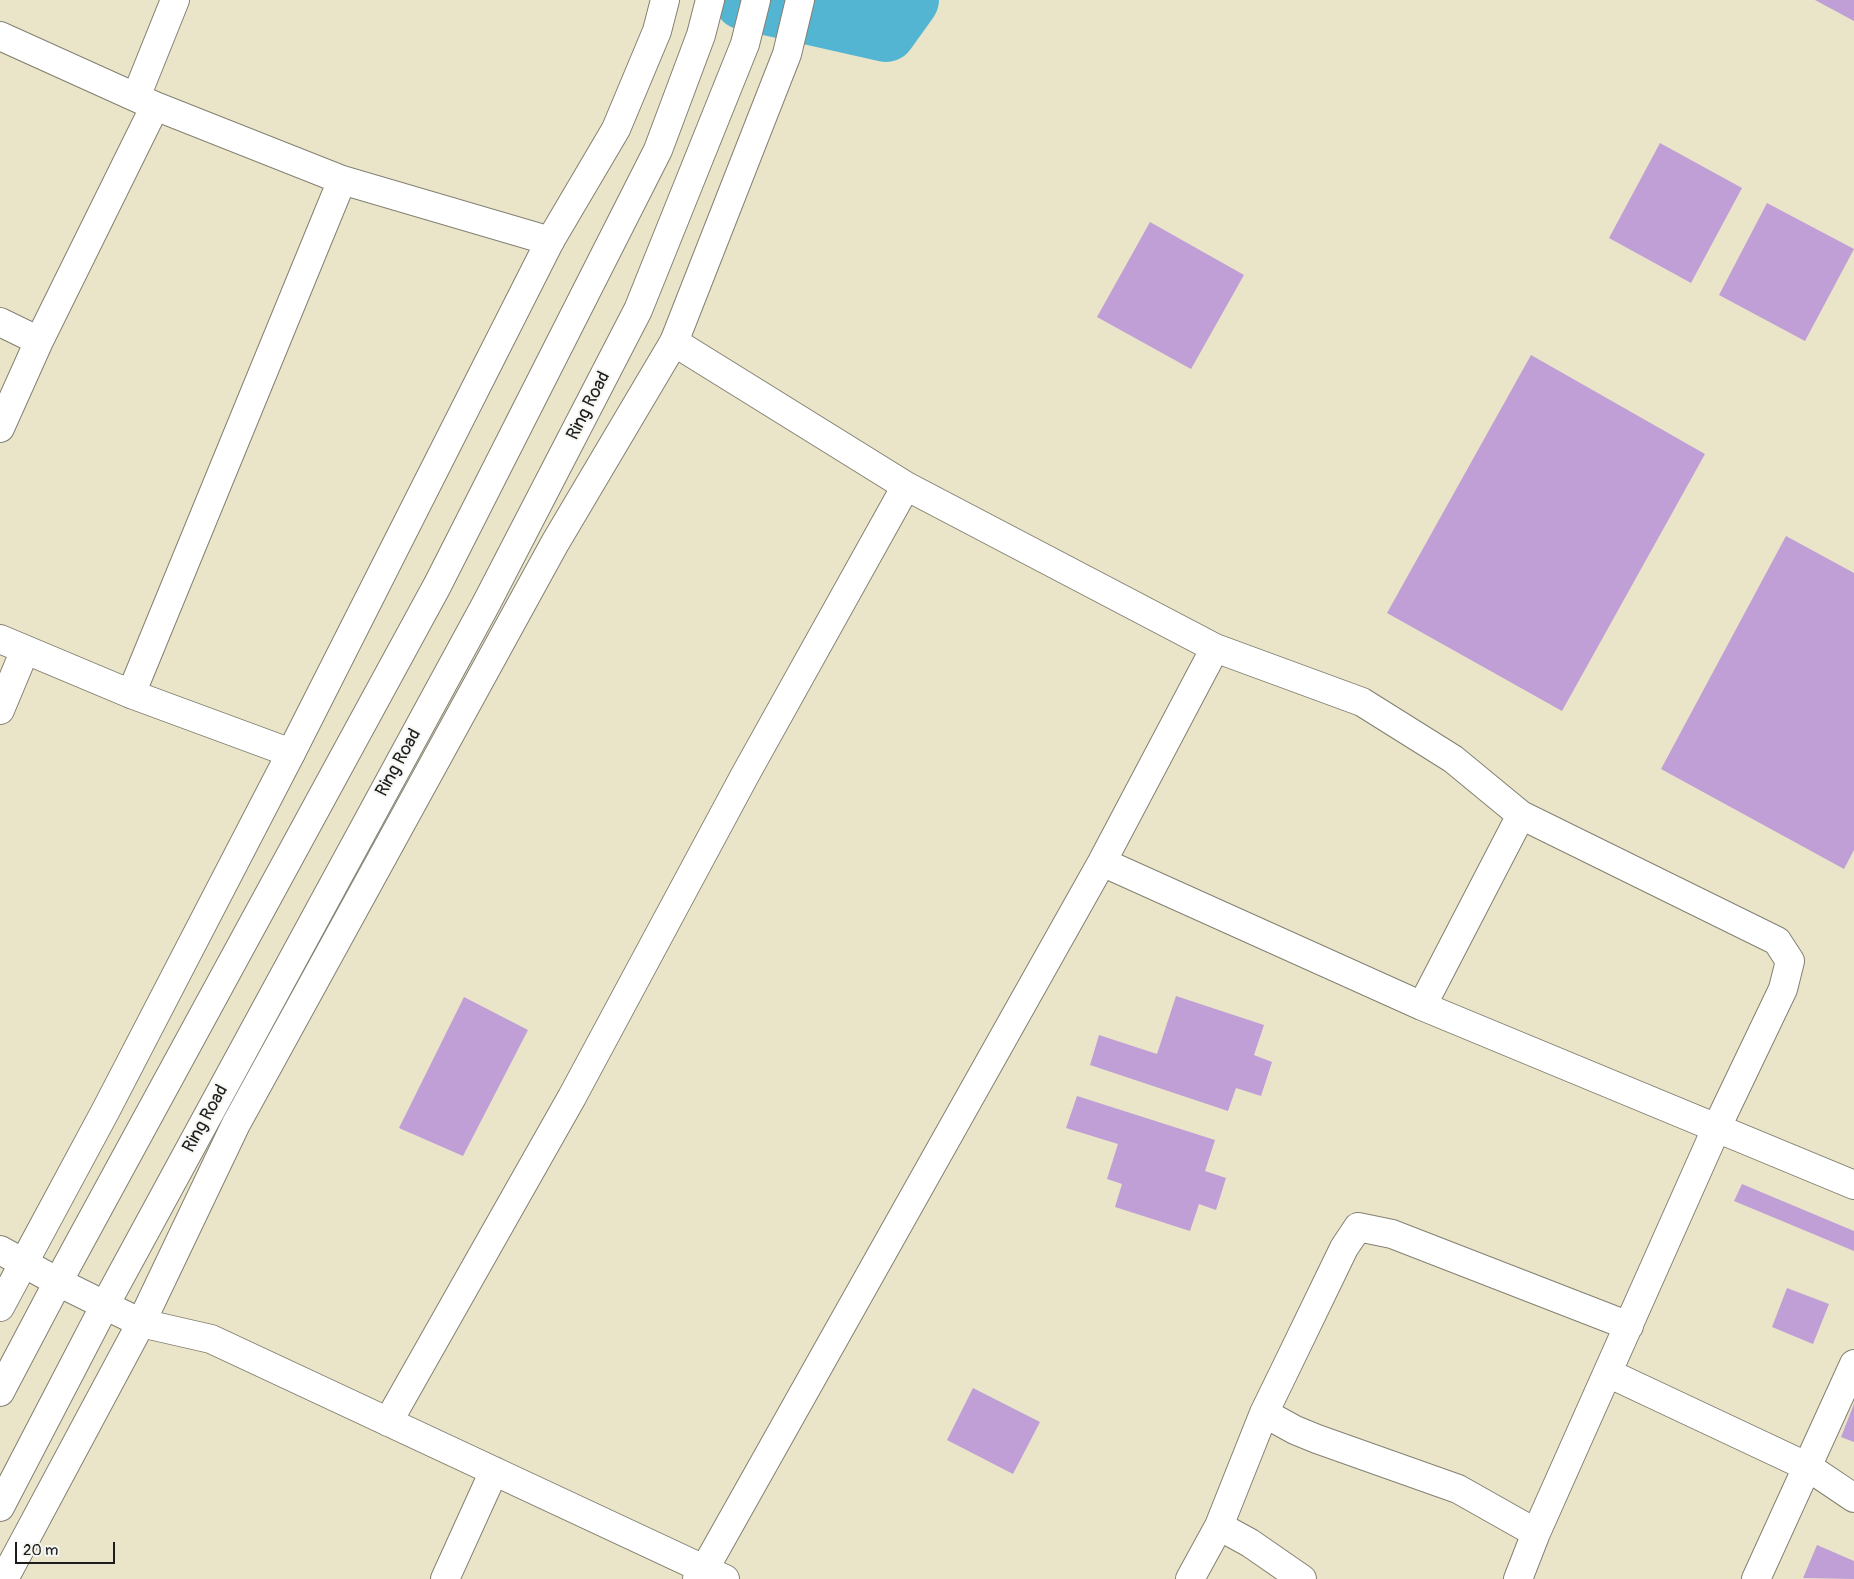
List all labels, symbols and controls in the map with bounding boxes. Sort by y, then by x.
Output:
street label: Ring Road [563,368,615,444]
street label: Ring Road [372,725,426,801]
street label: Ring Road [179,1081,233,1157]
scale bar [18,1532,118,1564]
text: 20 m [23,1541,58,1560]

